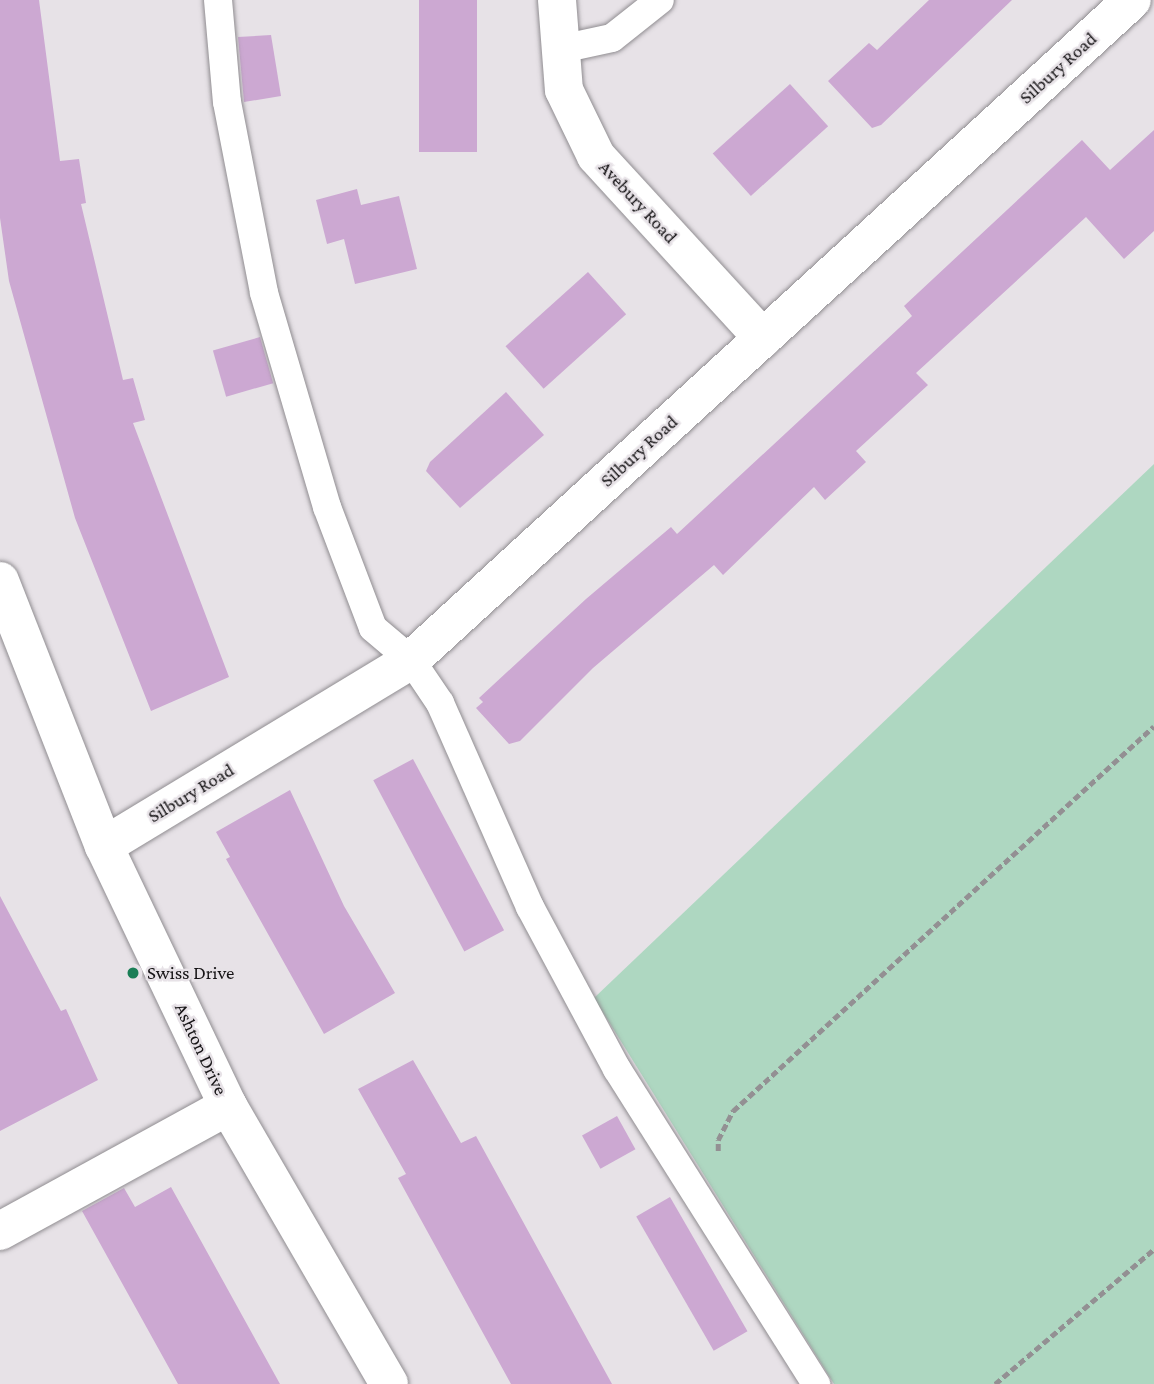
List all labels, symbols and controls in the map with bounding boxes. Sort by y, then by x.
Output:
street label: Silbury Road [1015,27,1101,109]
street label: Avebury Road [594,156,682,248]
street label: Silbury Road [596,410,682,492]
street label: Silbury Road [144,758,238,828]
place label: Swiss Drive [147,962,234,984]
marker: Swiss Drive [125,965,141,981]
street label: Ashton Drive [170,999,232,1099]

